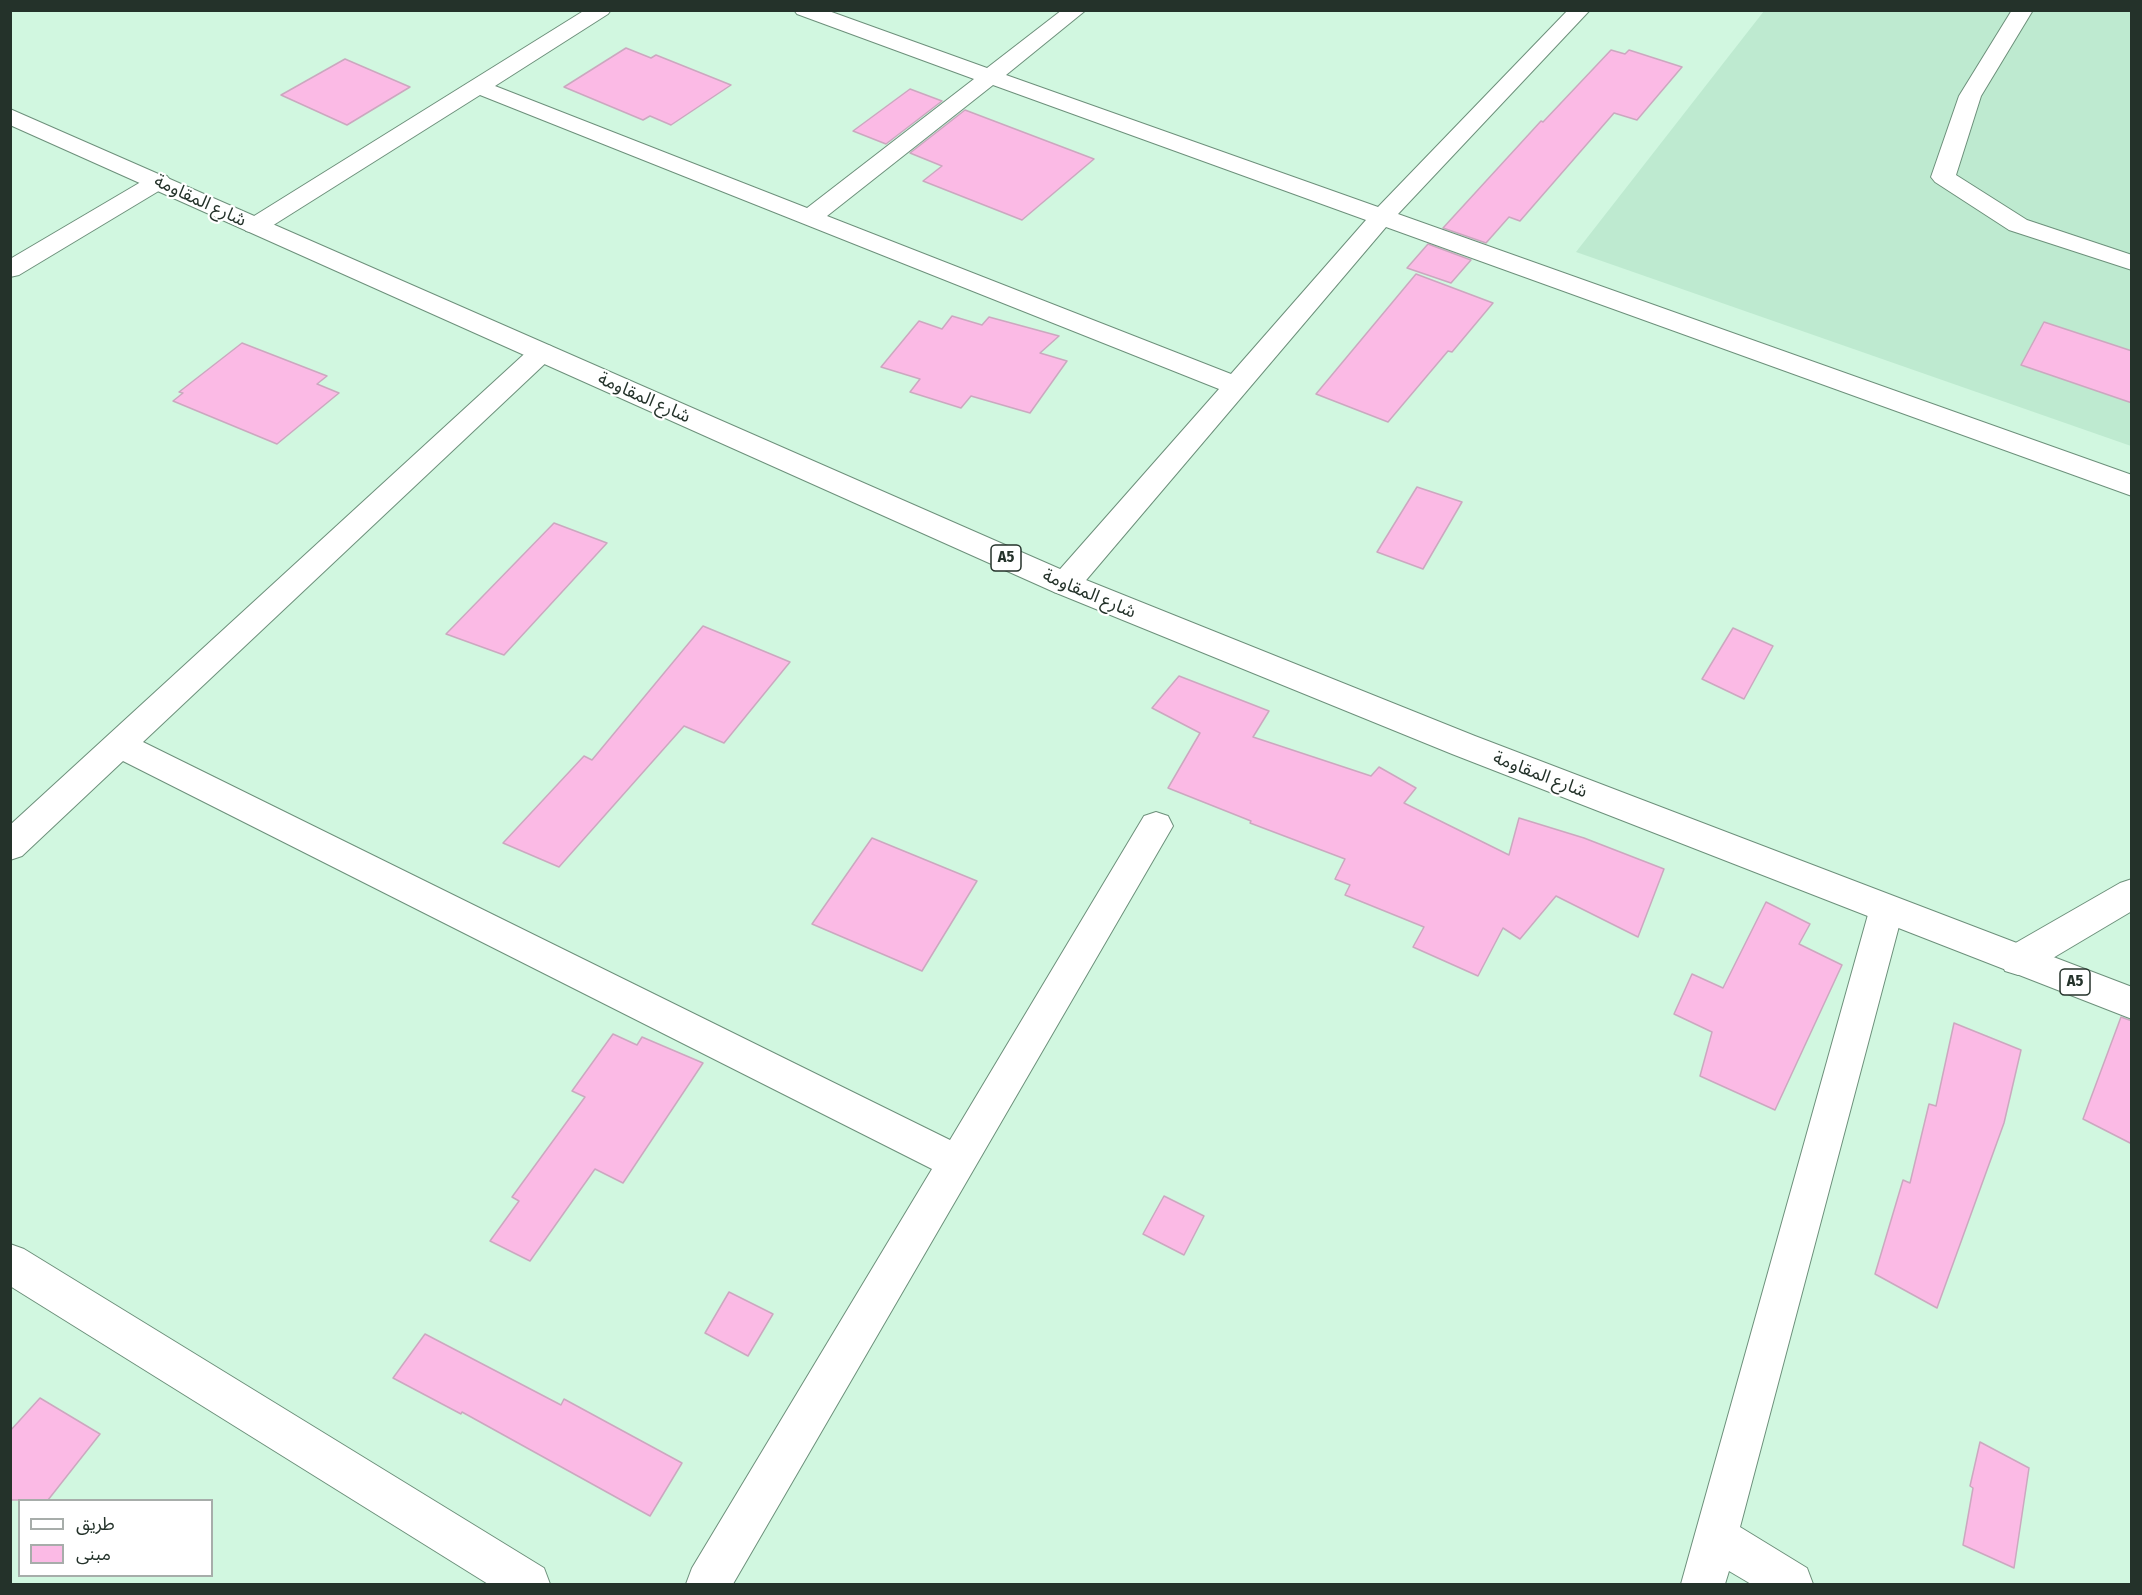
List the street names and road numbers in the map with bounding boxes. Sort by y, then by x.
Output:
street label: شارع المقاومة [151,170,249,232]
street label: شارع المقاومة [594,368,694,428]
road number: A5 [991,545,1021,571]
street label: شارع المقاومة [1039,565,1139,623]
street label: شارع المقاومة [1490,747,1590,803]
road number: A5 [2060,969,2090,995]

